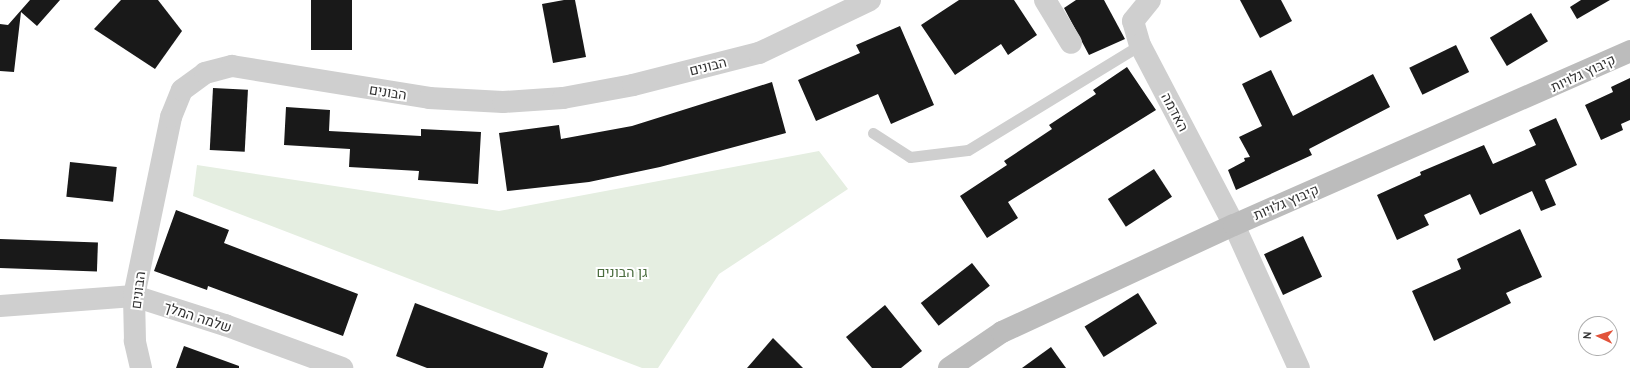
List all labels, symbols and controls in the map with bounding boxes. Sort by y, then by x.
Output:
street label: קיבוץ גלויות [1548,51,1618,95]
street label: הבונים [688,53,728,79]
street label: הבונים [368,81,408,103]
street label: האדמה [1158,90,1192,134]
street label: קיבוץ גלויות [1251,181,1321,223]
park label: גן הבונים [596,264,648,280]
street label: הבונים [127,270,149,310]
street label: שלמה המלך [162,298,234,336]
north arrow [1578,316,1618,356]
text: N [1580,331,1594,339]

